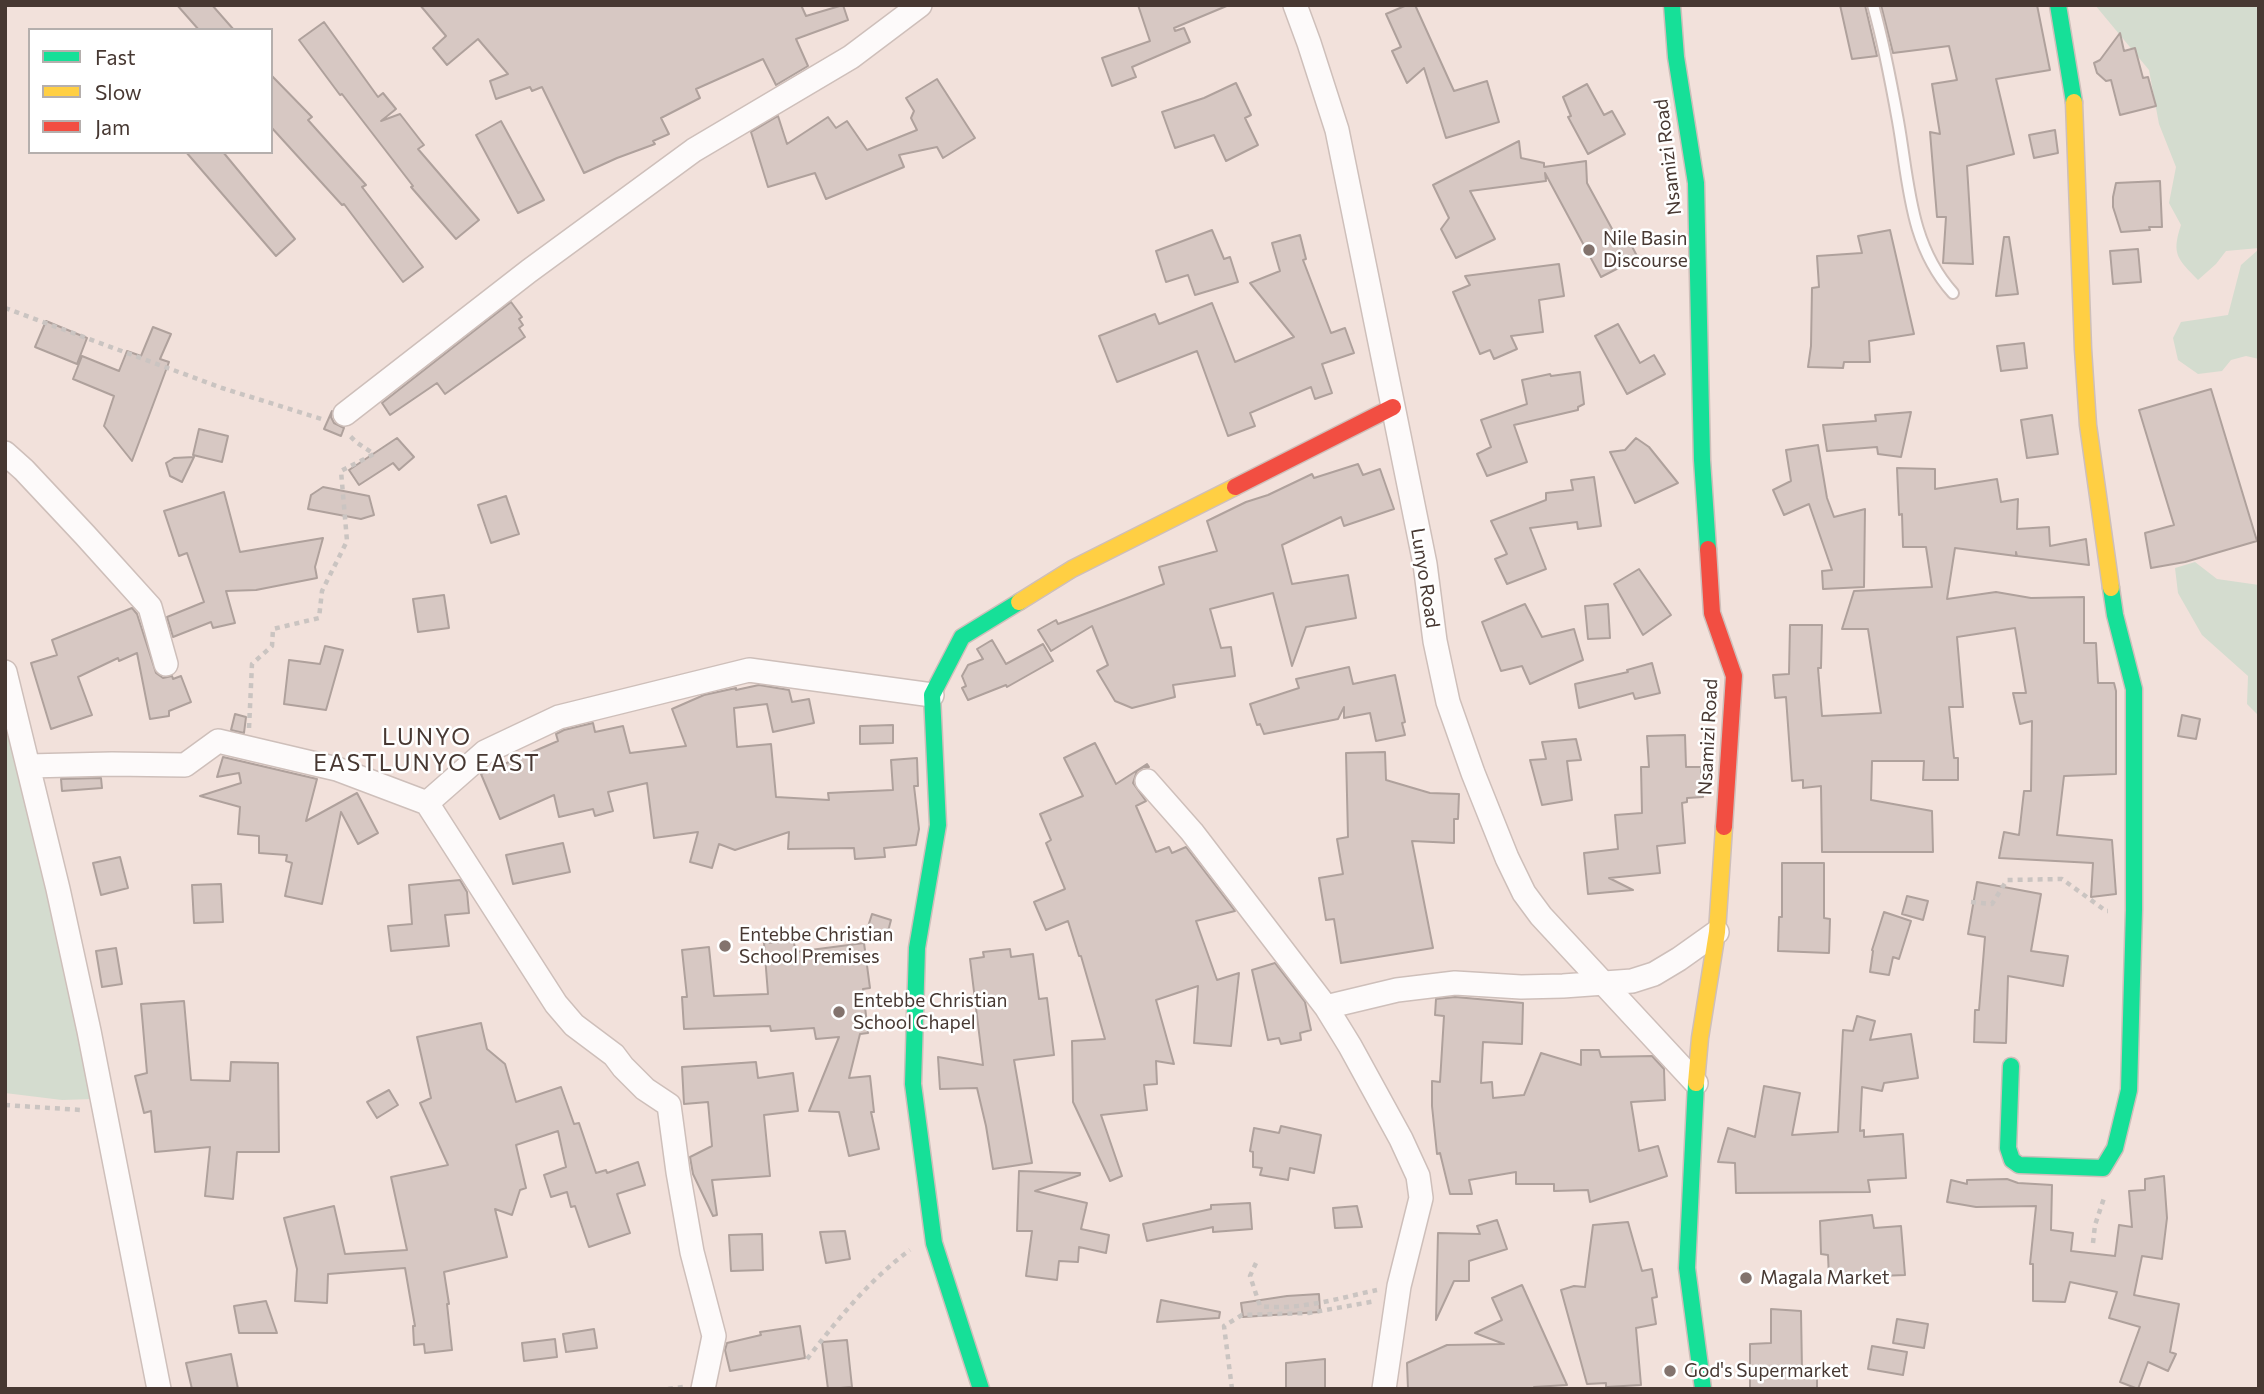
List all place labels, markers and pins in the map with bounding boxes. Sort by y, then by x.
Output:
place label: Nile Basin Discourse [1603,228,1688,272]
marker: Nile Basin Discourse [1581,242,1597,258]
place label: Entebbe Christian School Premises [739,924,893,968]
marker: Entebbe Christian School Premises [717,938,733,954]
place label: Entebbe Christian School Chapel [853,990,1007,1034]
marker: Entebbe Christian School Chapel [831,1004,847,1020]
place label: Magala Market [1760,1267,1890,1289]
marker: Magala Market [1738,1270,1754,1286]
place label: God's Supermarket [1684,1360,1849,1382]
marker: God's Supermarket [1662,1363,1678,1379]

